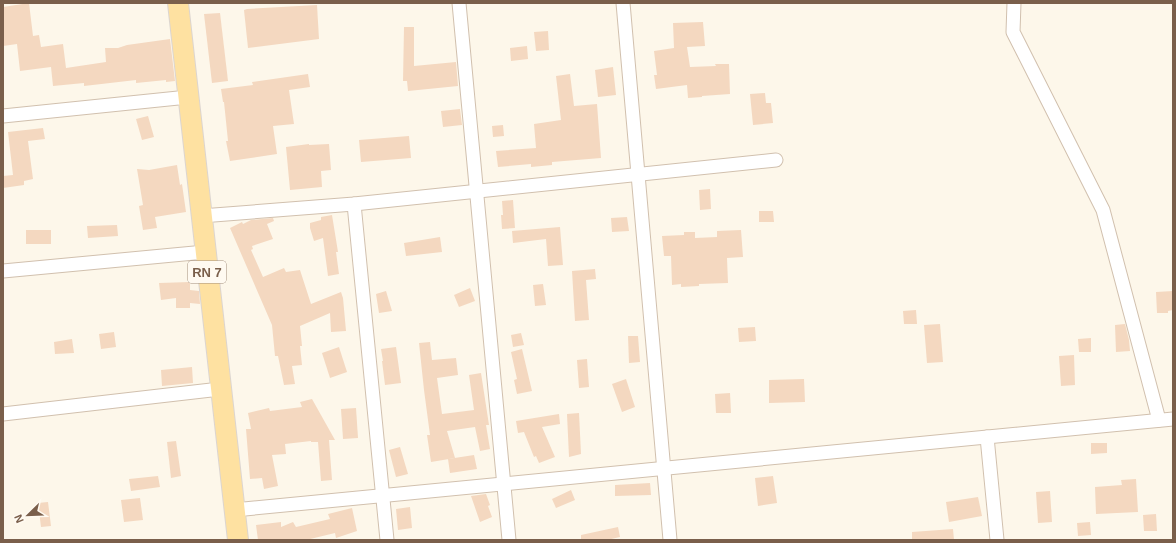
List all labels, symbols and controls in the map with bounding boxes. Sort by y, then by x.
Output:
road number: RN 7 [188,261,226,283]
north arrow [8,495,48,535]
text: N [12,513,26,525]

